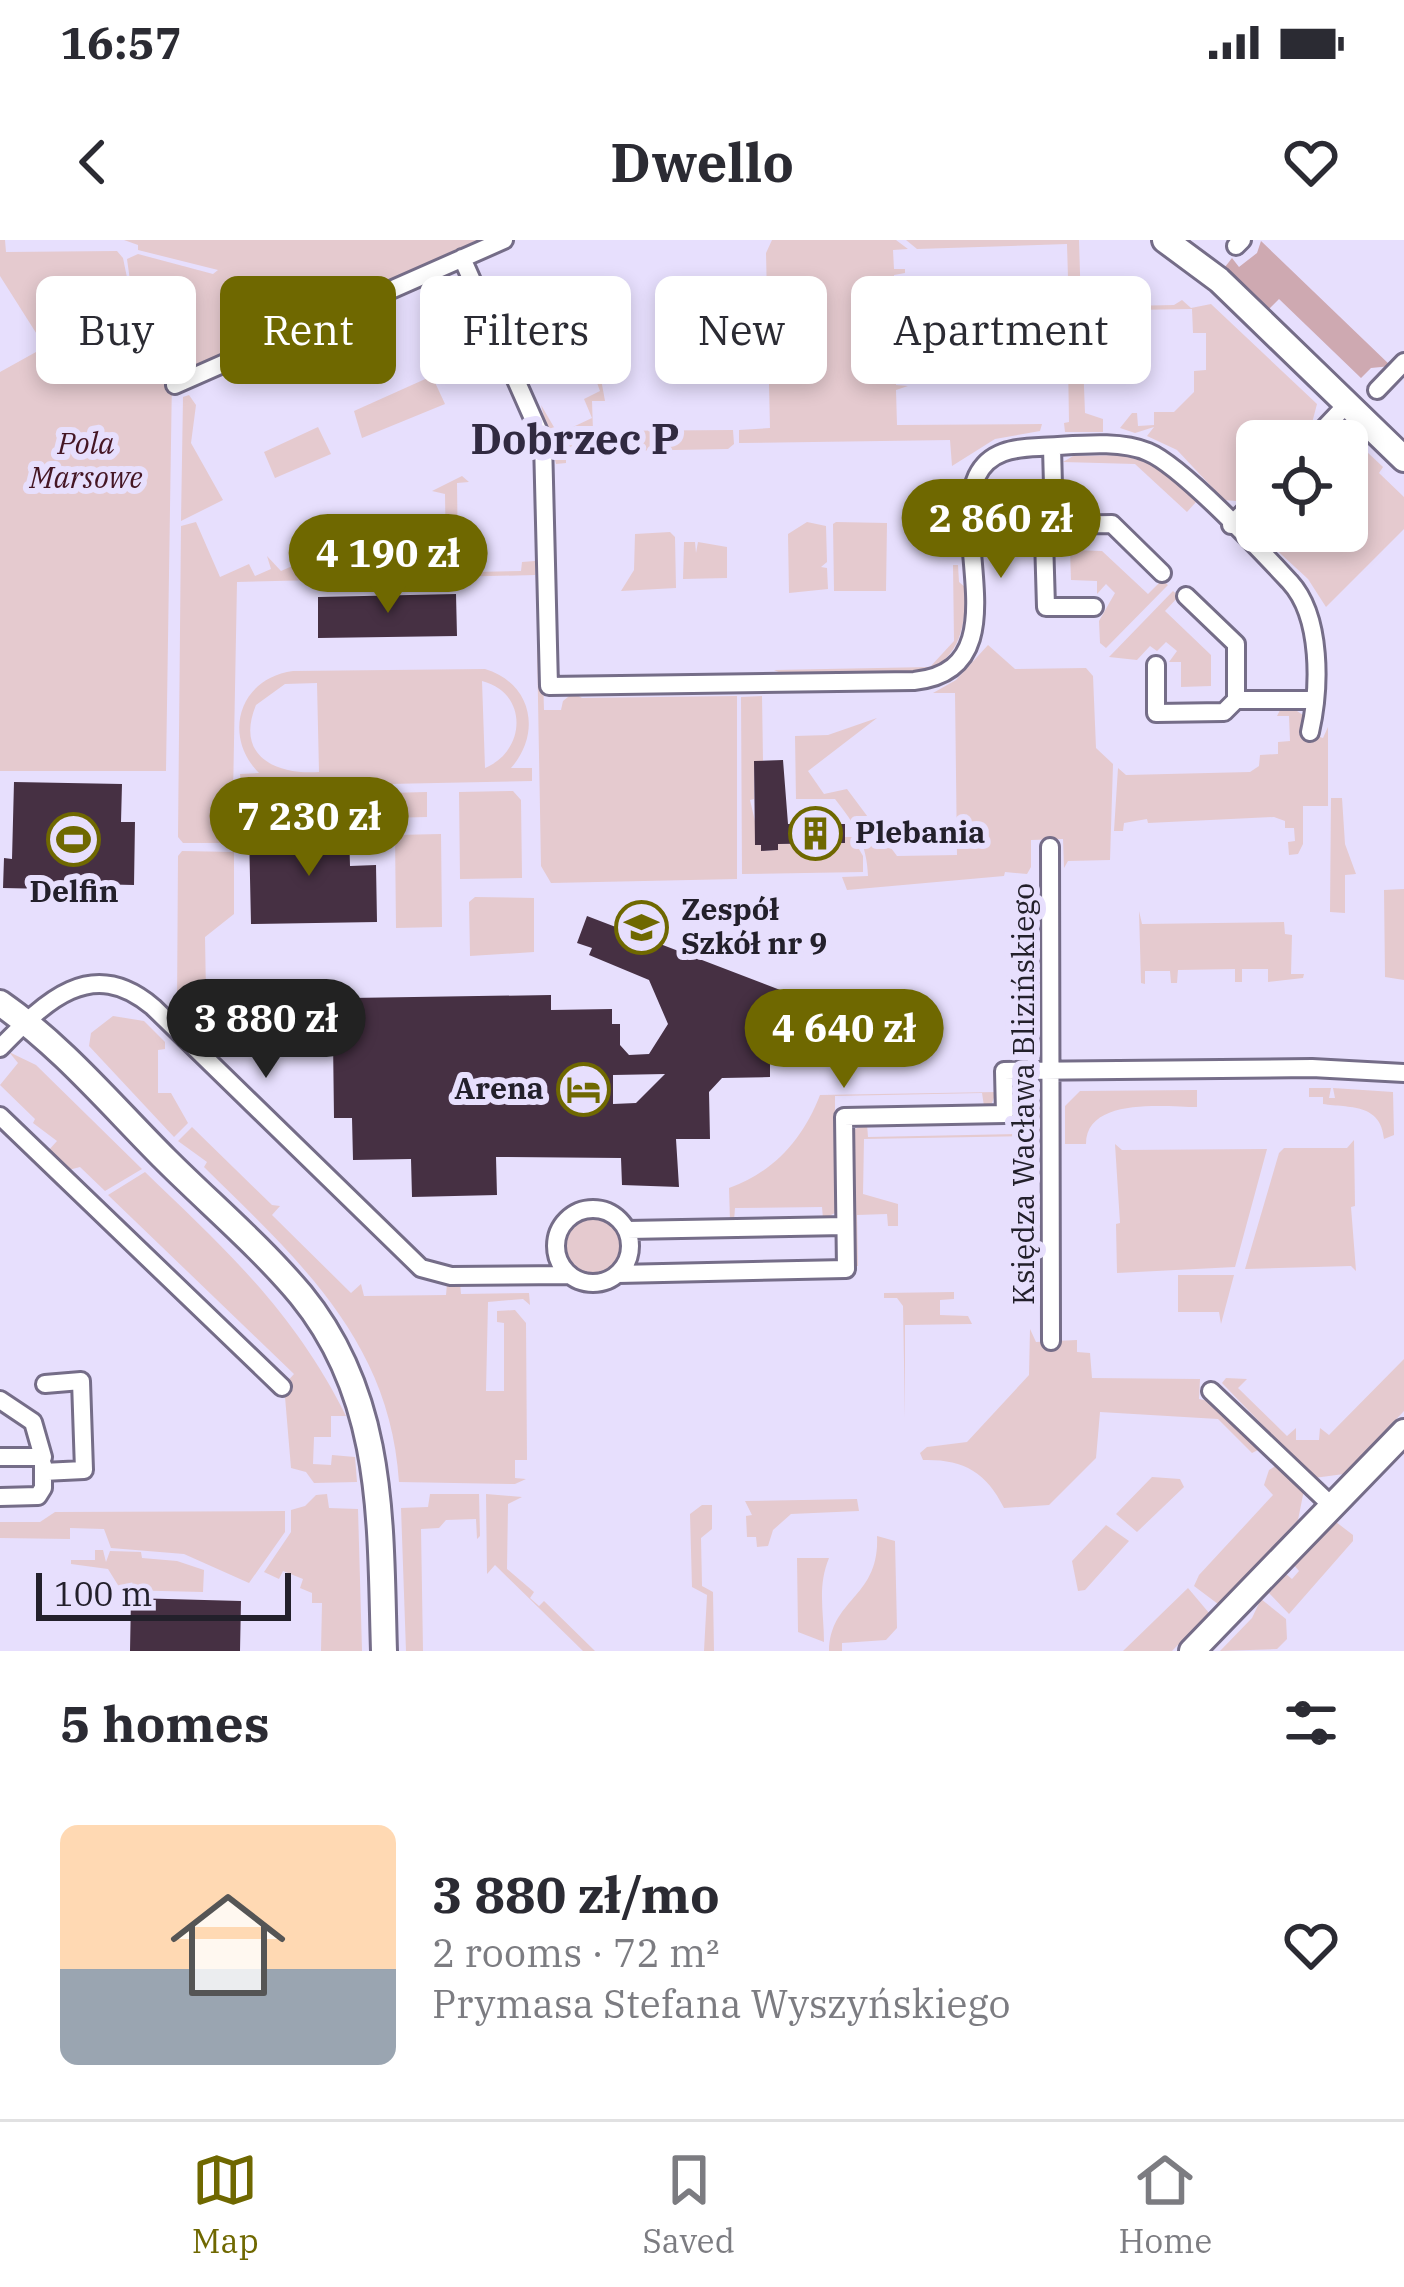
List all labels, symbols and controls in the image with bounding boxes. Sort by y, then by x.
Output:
text: 16:57 [60,13,182,71]
text: Dwello [610,127,794,197]
icon: back [60,129,126,195]
icon: heart [1278,129,1344,195]
chip: Buy [36,276,196,384]
chip: Rent [220,276,396,384]
chip: Filters [420,276,631,384]
chip: New [655,276,827,384]
chip: Apartment [851,276,1151,384]
district label: Dobrzec P [470,411,680,466]
map controls [1236,420,1368,552]
button: locate [1236,420,1368,552]
park label: Pola Marsowe [28,423,143,496]
pin: 2 860 zł [877,479,1125,581]
text: 2 860 zł [929,492,1073,543]
pin: 4 190 zł [264,514,512,616]
text: 4 190 zł [316,527,460,578]
pin: 7 230 zł [185,777,433,879]
text: 7 230 zł [237,790,381,841]
building icon: Plebania [788,805,844,861]
sports icon: Delfin [46,812,102,868]
place label: Plebania [855,812,985,851]
place label: Delfin [29,871,119,910]
street label: Księdza Wacława Blizińskiego [1003,883,1042,1305]
place label: Zespół Szkół nr 9 [681,889,827,962]
school or university icon: Zespół Szkół nr 9 [614,899,670,955]
pin: 3 880 zł [142,979,390,1081]
pin: 4 640 zł [720,989,968,1091]
text: 3 880 zł [194,992,338,1043]
text: 4 640 zł [772,1002,916,1053]
hotel icon: Arena [555,1061,611,1117]
place label: Arena [454,1068,544,1107]
scale bar [36,1567,291,1620]
text: 100 m [54,1572,153,1615]
text: 5 homes [60,1690,270,1756]
icon: filters [1278,1690,1344,1756]
text: 3 880 zł/mo [432,1861,720,1927]
icon: home [156,1873,300,2017]
icon: heart [1278,1912,1344,1978]
text: 2 rooms · 72 m² [432,1927,720,1978]
text: Prymasa Stefana Wyszyńskiego [432,1978,1010,2029]
tab: Map [192,2147,259,2262]
tab: Saved [642,2147,735,2262]
tab: Home [1118,2147,1212,2262]

